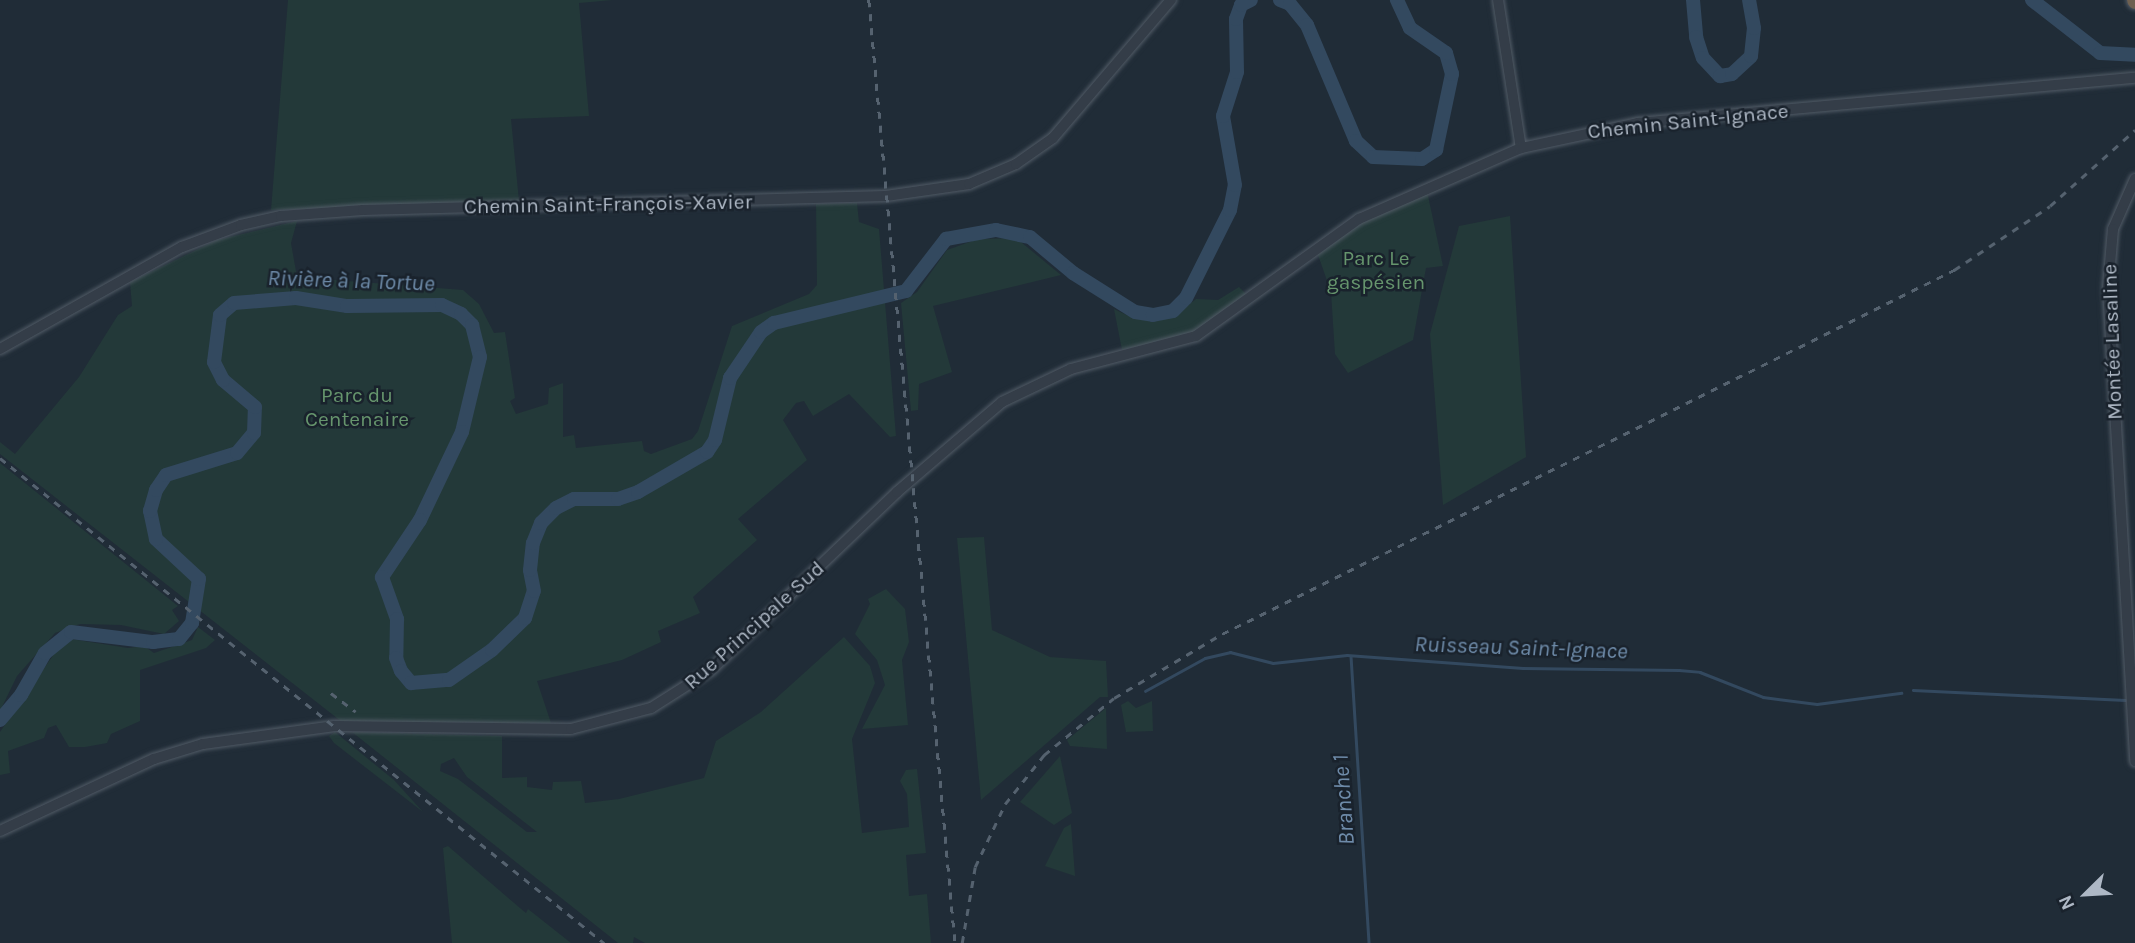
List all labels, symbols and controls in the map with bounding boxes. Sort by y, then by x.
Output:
street label: Chemin Saint-Ignace [1586,98,1790,144]
street label: Chemin Saint-François-Xavier [464,189,752,219]
park label: Parc Le gaspésien [1327,245,1425,295]
water label: Rivière à la Tortue [267,264,435,298]
street label: Montée Lasaline [2097,264,2127,420]
park label: Parc du Centenaire [305,382,409,432]
street label: Rue Principale Sud [679,555,829,695]
water label: Ruisseau Saint-Ignace [1414,630,1628,666]
water label: Branche 1 [1327,754,1361,846]
north arrow [2051,859,2121,929]
text: N [2054,892,2080,913]

